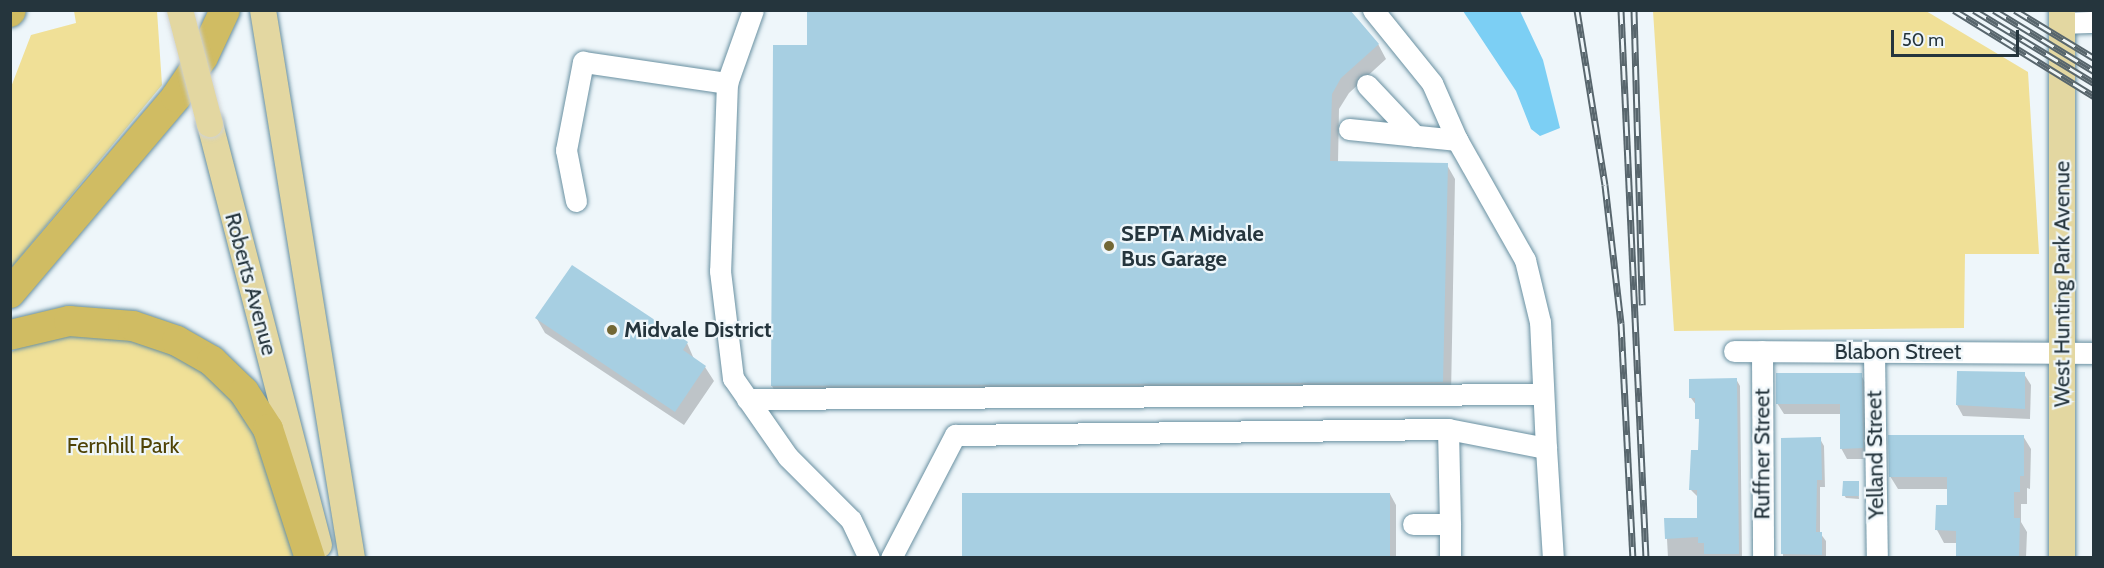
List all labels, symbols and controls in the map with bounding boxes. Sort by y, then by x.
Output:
scale bar [1894,18,2022,56]
text: 50 m [1902,29,1944,51]
street label: West Hunting Park Avenue [2049,161,2075,407]
street label: Roberts Avenue [219,210,283,358]
place label: SEPTA Midvale Bus Garage [1121,220,1264,272]
marker: SEPTA Midvale Bus Garage [1102,239,1116,253]
place label: Midvale District [624,317,772,343]
marker: Midvale District [605,323,619,337]
street label: Blabon Street [1835,339,1961,365]
street label: Ruffner Street [1749,388,1775,520]
street label: Yelland Street [1861,390,1889,520]
park label: Fernhill Park [67,433,179,459]

